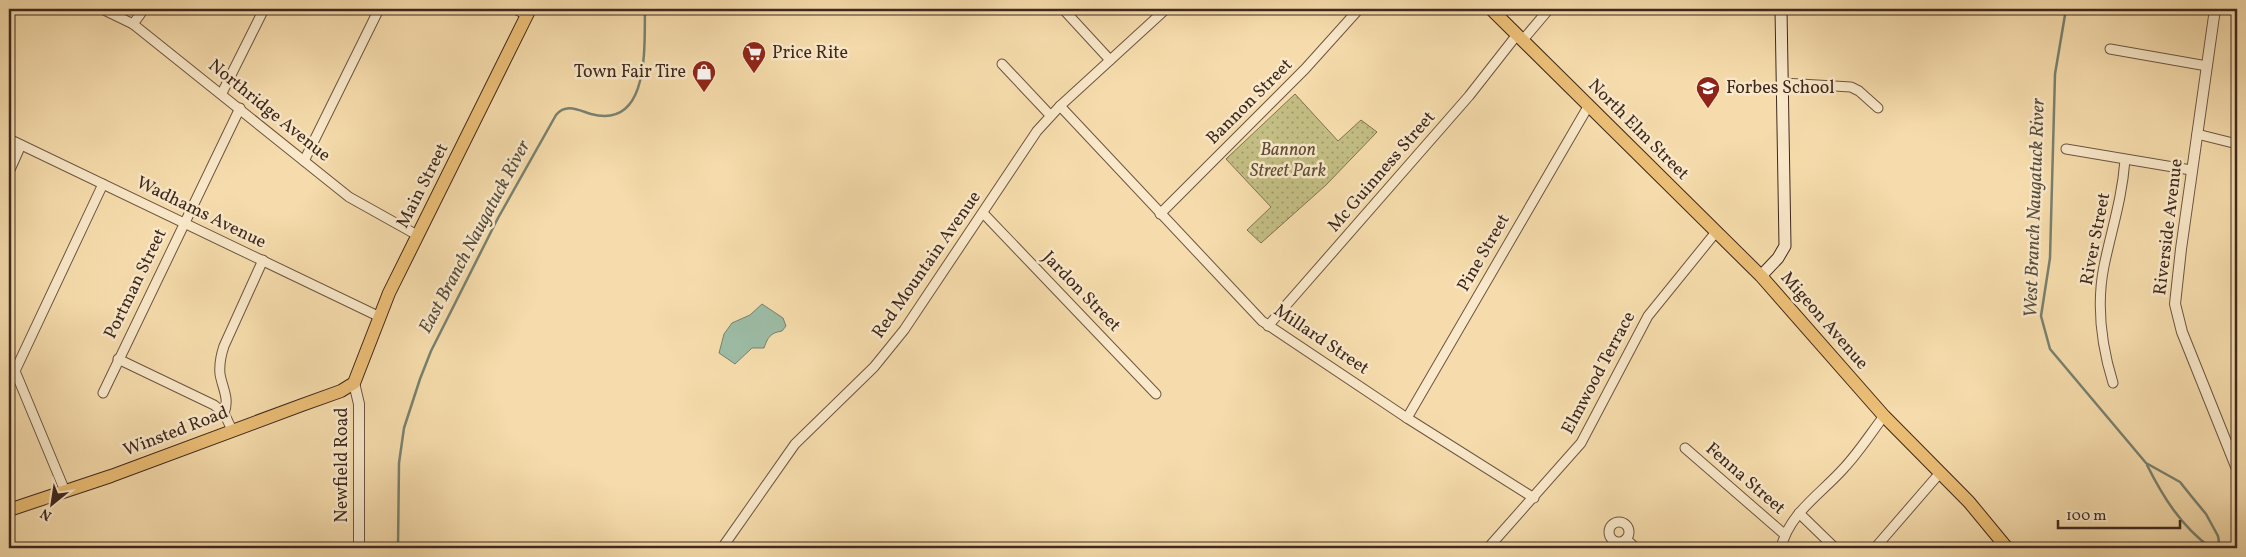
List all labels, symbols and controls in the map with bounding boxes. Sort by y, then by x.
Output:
supermarket icon: Price Rite [741,40,767,74]
place label: Price Rite [772,41,848,66]
street label: Bannon Street [1201,53,1299,151]
street label: Northridge Avenue [203,54,335,168]
shop icon: Town Fair Tire [691,59,717,93]
place label: Town Fair Tire [574,60,686,85]
street label: North Elm Street [1582,74,1694,186]
school or university icon: Forbes School [1695,75,1721,109]
place label: Forbes School [1726,76,1835,101]
water label: West Branch Naugatuck River [2018,97,2052,318]
street label: Mc Guinness Street [1322,106,1442,238]
water label: East Branch Naugatuck River [413,135,537,338]
park label: Bannon Street Park [1250,138,1326,184]
street label: Main Street [391,139,455,233]
street label: Riverside Avenue [2148,157,2190,297]
street label: Wadhams Avenue [132,171,270,255]
street label: Red Mountain Avenue [867,186,987,344]
street label: River Street [2075,191,2117,287]
street label: Pine Street [1452,210,1516,296]
street label: Portman Street [98,225,174,343]
street label: Jardon Street [1036,246,1126,338]
street label: Migeon Avenue [1774,266,1874,376]
street label: Millard Street [1268,299,1374,381]
street label: Elmwood Terrace [1556,307,1642,439]
street label: Winsted Road [120,401,232,463]
street label: Newfield Road [330,407,355,523]
street label: Fenna Street [1699,437,1791,521]
north arrow [28,480,78,530]
scale bar [2058,497,2181,529]
text: N [37,503,55,525]
text: 100 m [2066,506,2106,527]

